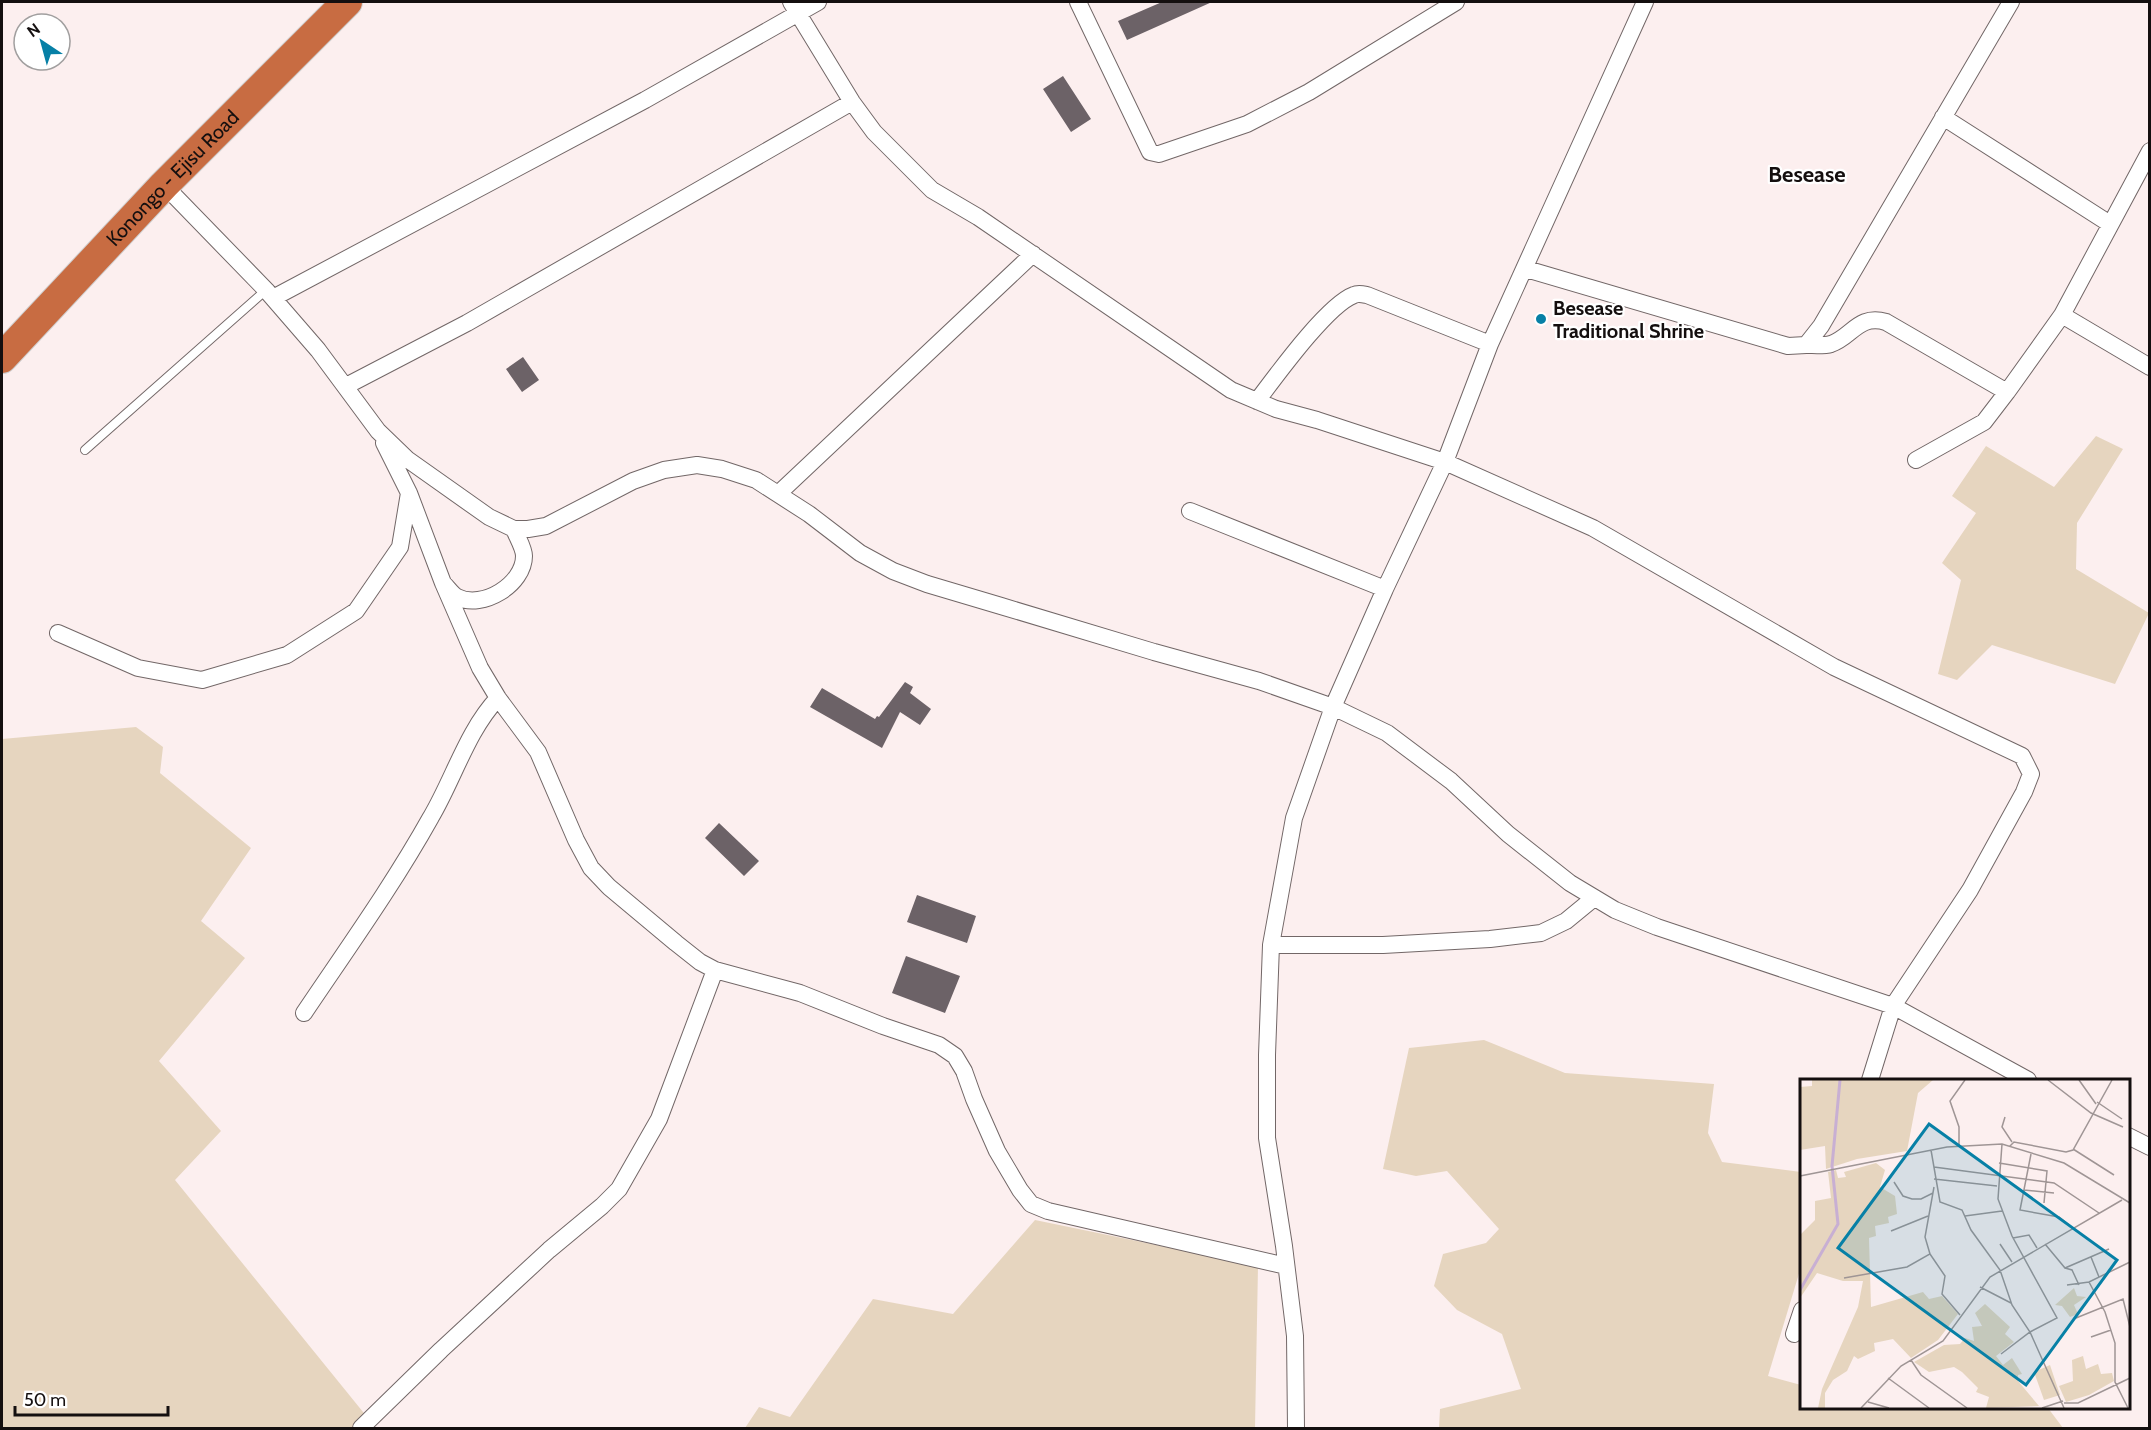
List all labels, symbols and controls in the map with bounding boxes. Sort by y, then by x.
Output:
north arrow [12,12,72,72]
text: N [23,19,44,41]
street label: Konongo - Ejisu Road [101,105,244,251]
district label: Besease [1768,161,1846,188]
place label: Besease Traditional Shrine [1553,296,1704,343]
marker: Besease Traditional Shrine [1534,312,1548,326]
inset map [1800,1079,2130,1409]
scale bar [15,1379,168,1417]
text: 50 m [24,1389,66,1411]

